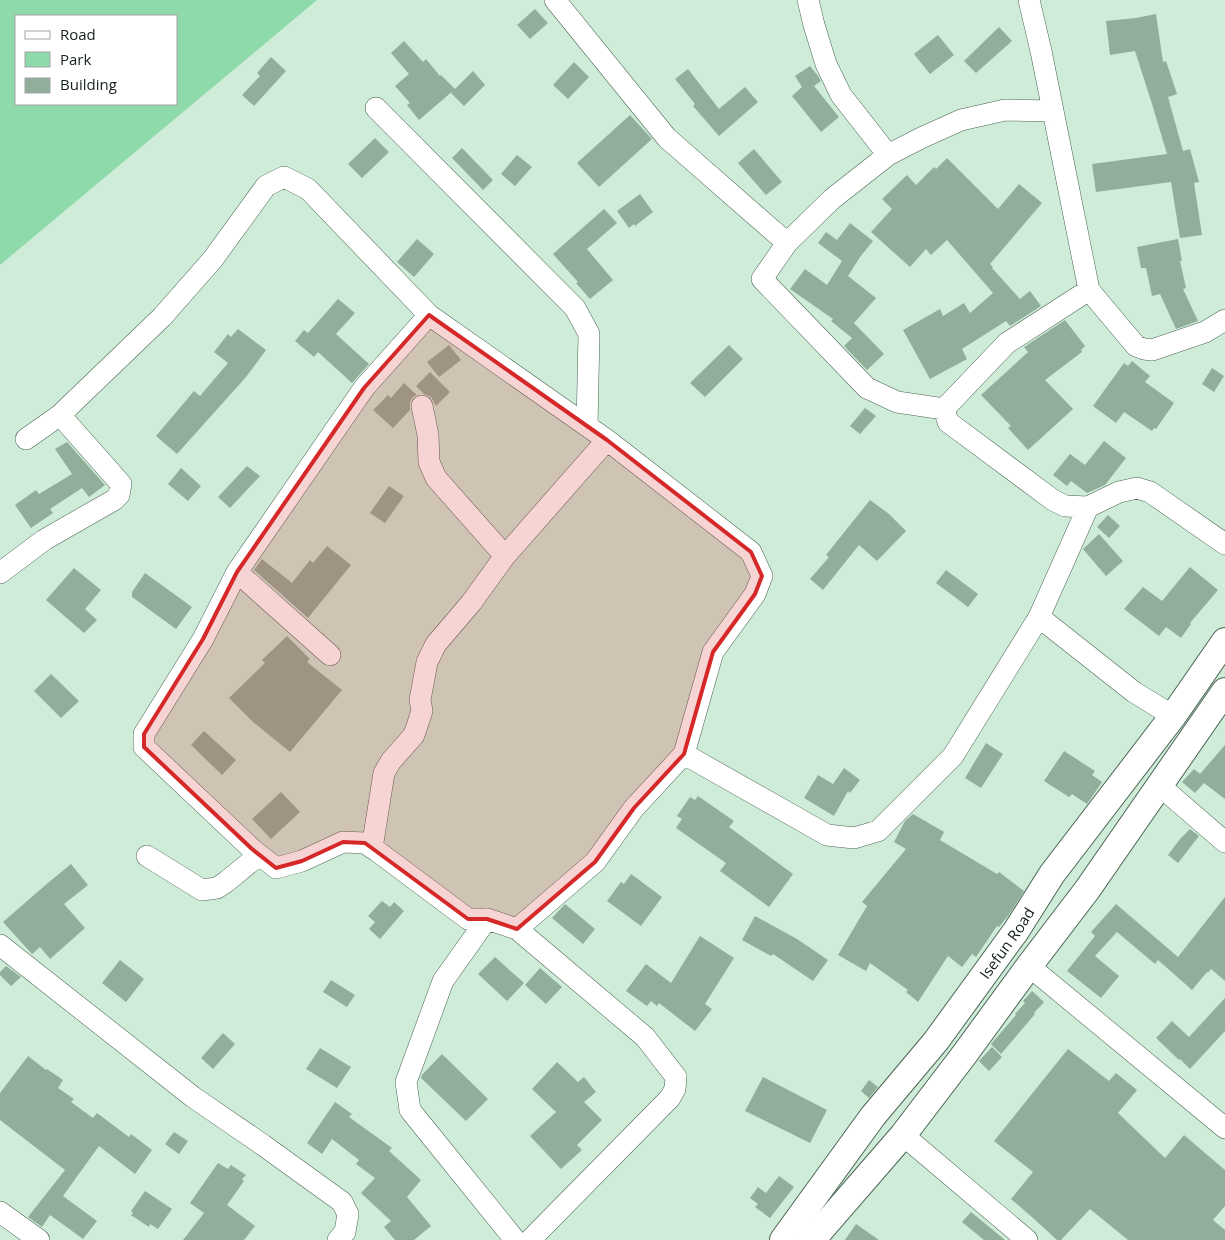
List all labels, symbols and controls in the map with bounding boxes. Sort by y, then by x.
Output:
legend [15,15,178,105]
text: Road [60,24,96,44]
text: Park [60,49,91,69]
text: Building [60,74,117,94]
street label: Isefun Road [975,903,1039,983]

